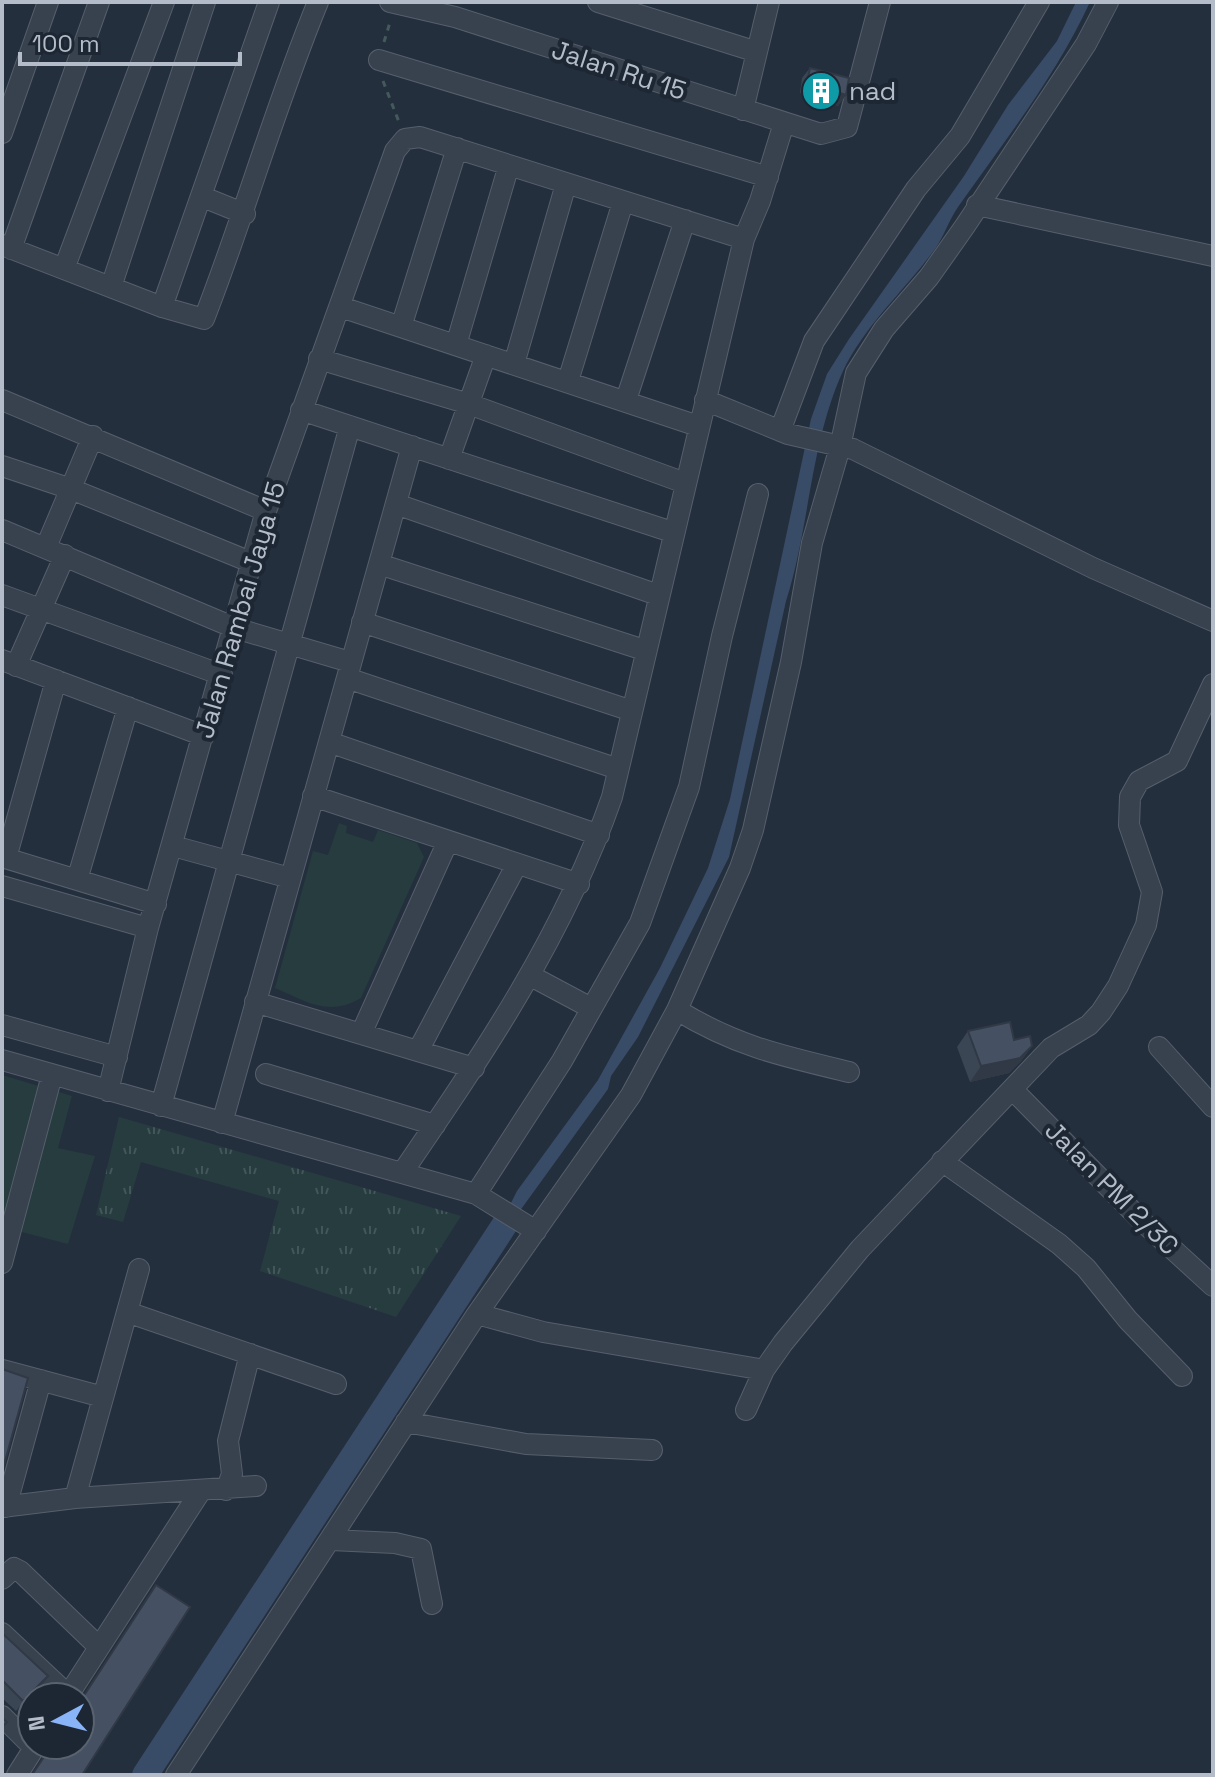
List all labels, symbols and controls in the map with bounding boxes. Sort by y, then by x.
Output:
scale bar [20,16,240,66]
text: 100 m [32,28,100,59]
street label: Jalan Ru 15 [548,32,690,108]
building icon: nad [800,70,842,112]
place label: nad [849,74,896,108]
street label: Jalan Rambai Jaya 15 [187,478,293,742]
street label: Jalan PM 2/3C [1038,1114,1186,1262]
north arrow [16,1681,96,1761]
text: N [21,1714,51,1732]

